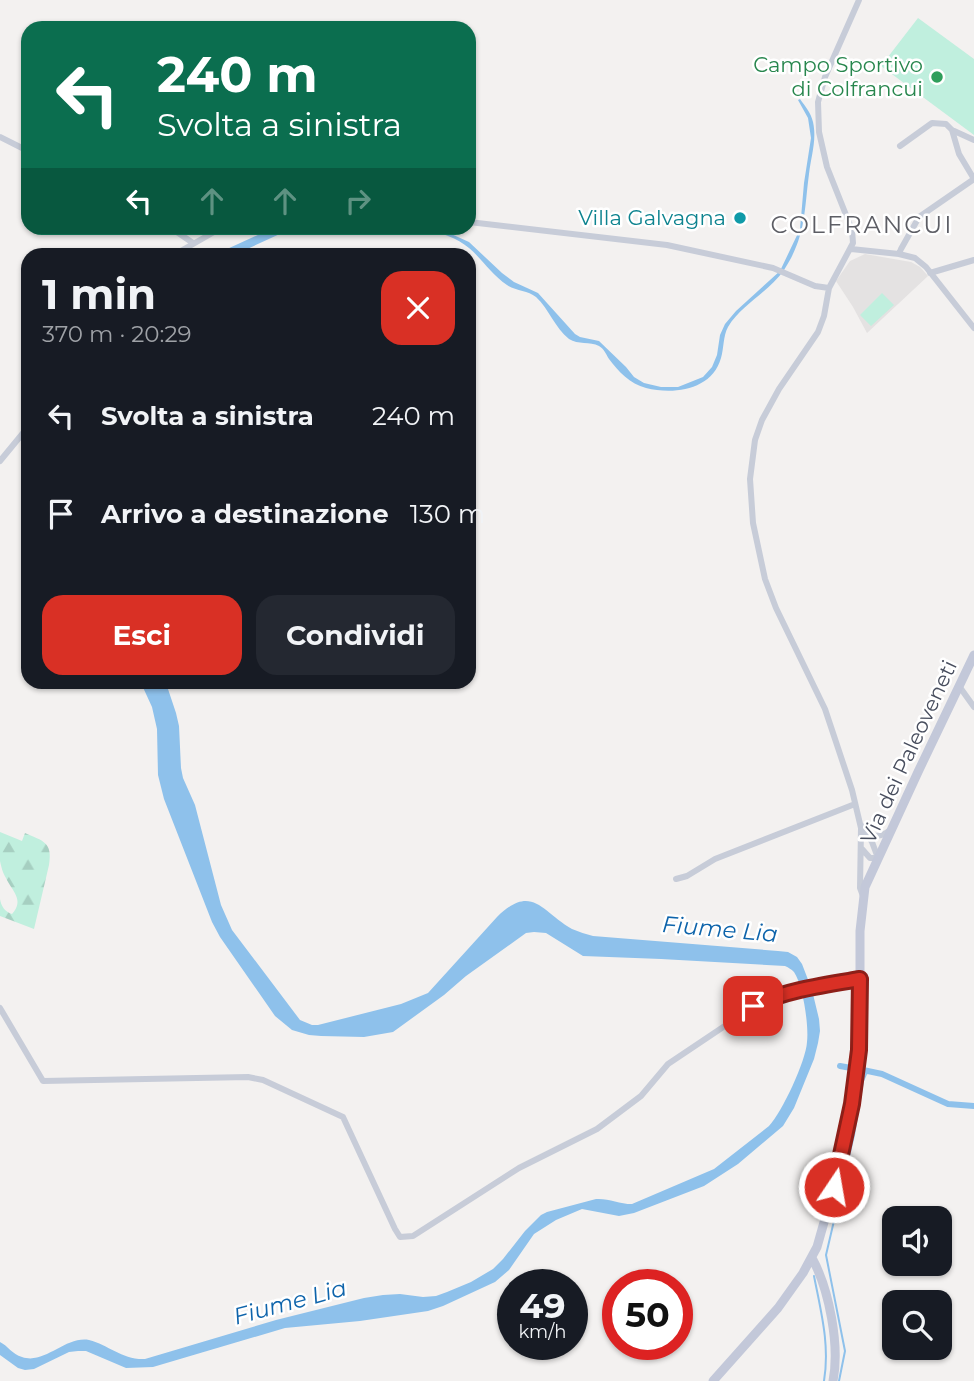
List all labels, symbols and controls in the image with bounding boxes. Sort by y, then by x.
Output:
text: 240 m [157,45,318,104]
icon: left [42,49,133,140]
place label: Campo Sportivo di Colfrancui [753,52,923,101]
marker: Campo Sportivo di Colfrancui [929,69,945,85]
text: Svolta a sinistra [157,105,402,144]
icon: left [120,182,158,220]
icon: ahead [193,182,231,220]
icon: ahead [266,182,304,220]
icon: right [339,182,377,220]
place label: Villa Galvagna [578,205,726,230]
marker: Villa Galvagna [732,210,748,226]
district label: COLFRANCUI [771,210,953,239]
text: 1 min [42,268,156,320]
button: close [381,271,455,345]
text: 370 m · 20:29 [42,320,191,348]
icon: left [42,397,80,435]
text: Svolta a sinistra [101,400,314,432]
text: 240 m [372,400,455,432]
icon: arrive [42,495,80,533]
text: Arrivo a destinazione [101,498,389,530]
text: 130 m [410,498,485,530]
button: Esci [42,595,242,675]
button: Condividi [256,595,455,675]
street label: Via dei Paleoveneti [855,656,962,847]
water label: Fiume Lia [661,910,779,948]
pin [723,976,783,1036]
icon: arrive [734,987,772,1025]
position arrow [797,1150,871,1224]
map controls [882,1206,952,1360]
button: sound [882,1206,952,1276]
speed limit sign: 50 [602,1269,693,1360]
water label: Fiume Lia [230,1273,350,1331]
text: 49 [519,1284,566,1327]
button: search [882,1290,952,1360]
text: km/h [518,1321,567,1343]

